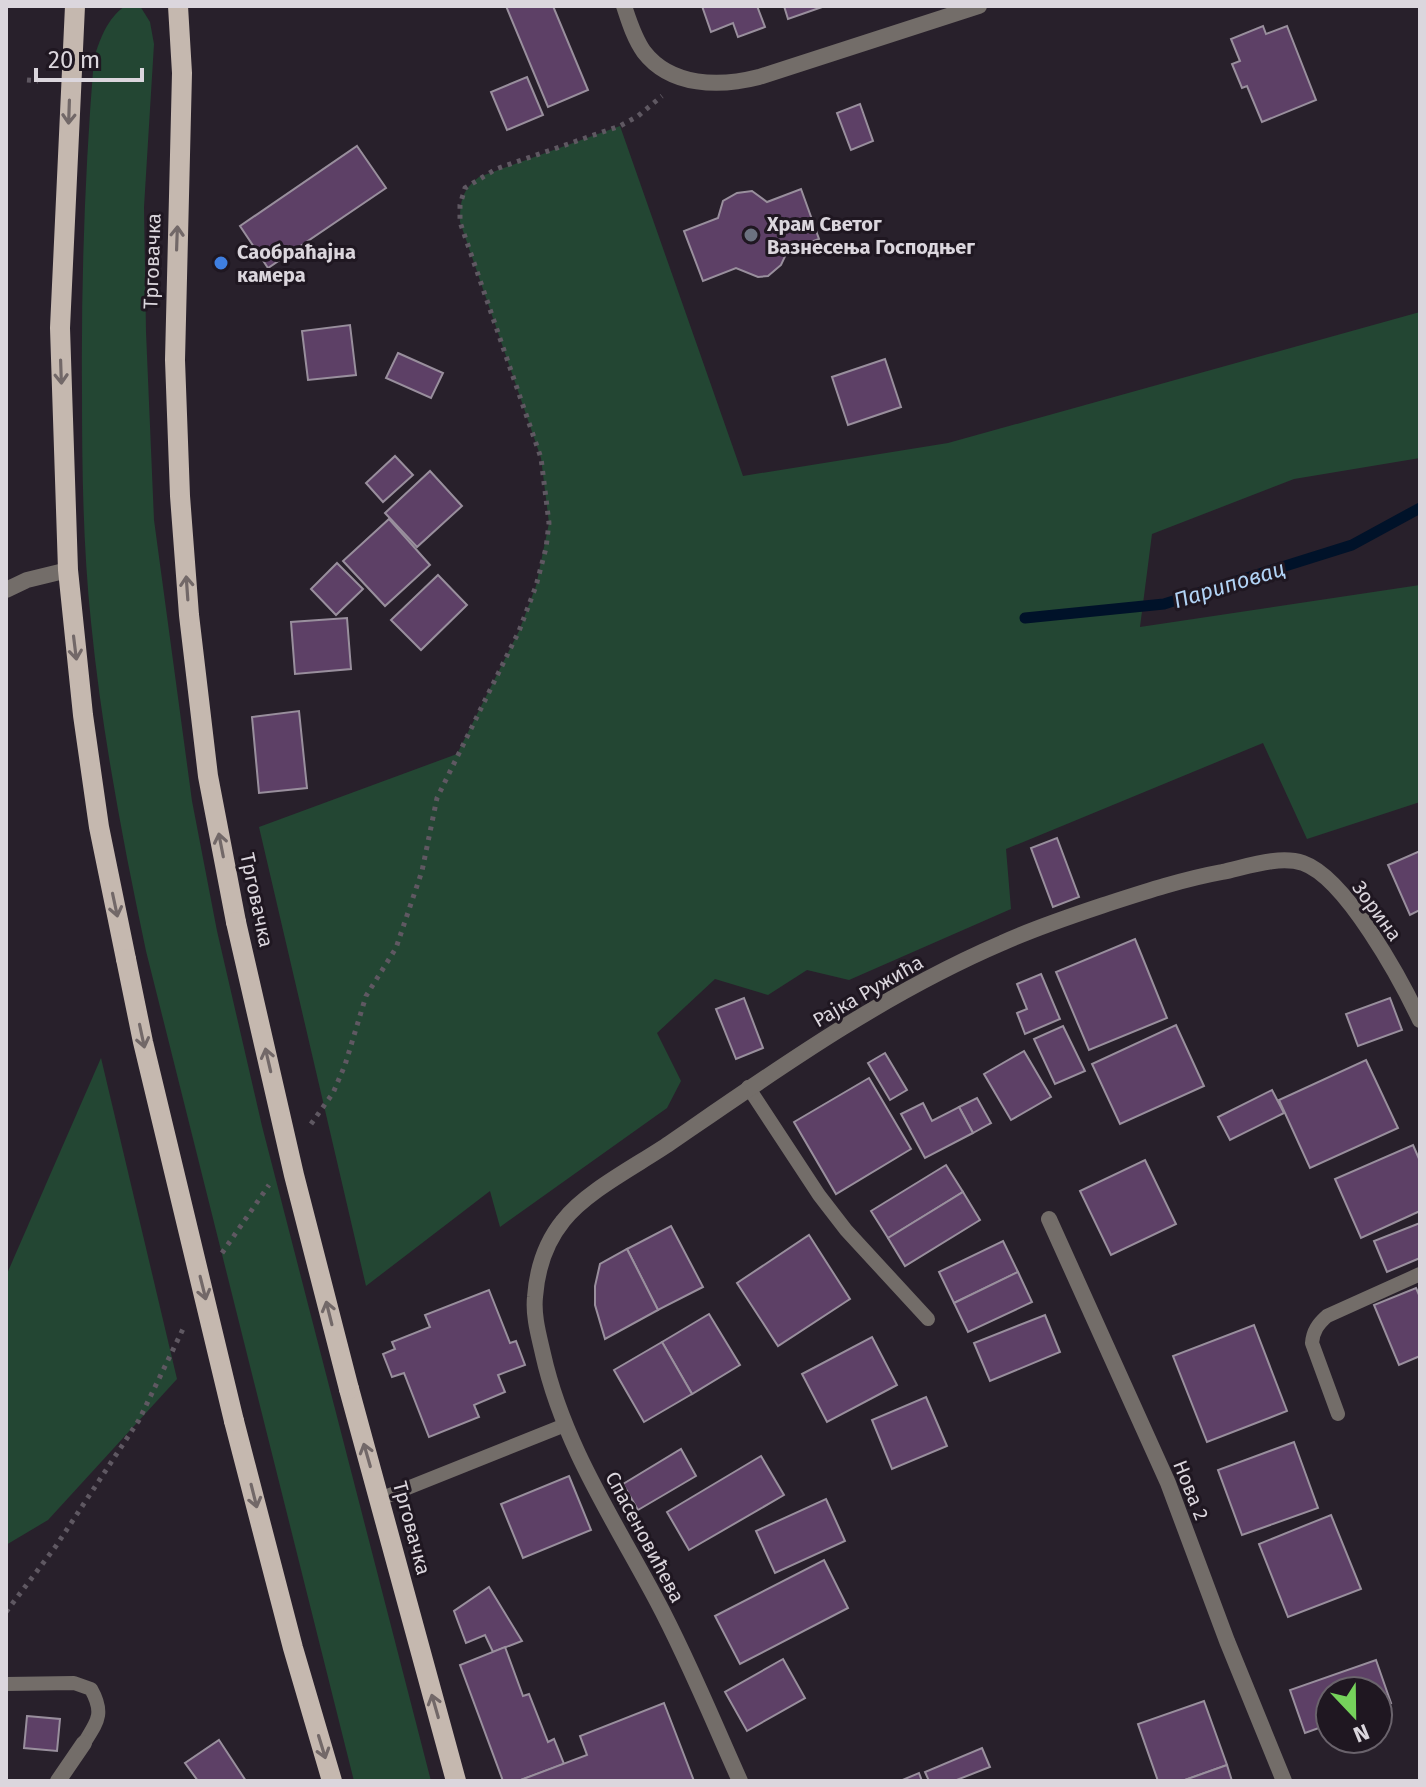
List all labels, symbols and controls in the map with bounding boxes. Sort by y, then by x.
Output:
scale bar [36,32,142,82]
text: 20 m [48,46,100,74]
one-way arrow [61,98,76,125]
place label: Храм Светог Вазнесења Господњег [766,212,975,259]
street label: Трговачка [138,213,166,309]
one-way arrow [169,225,185,252]
marker: Храм Светог Вазнесења Господњег [742,226,760,244]
place label: Саобраћајна камера [237,240,356,287]
marker: Саобраћајна камера [212,254,230,272]
one-way arrow [53,358,69,385]
water label: Париповац [1170,555,1288,614]
one-way arrow [179,575,194,602]
one-way arrow [68,635,83,660]
one-way arrow [213,833,228,858]
street label: Трговачка [235,851,279,949]
street label: Зорина [1347,876,1407,946]
one-way arrow [108,892,123,917]
street label: Рајка Ружића [809,950,927,1032]
one-way arrow [135,1022,150,1048]
one-way arrow [260,1048,275,1074]
one-way arrow [196,1275,211,1301]
one-way arrow [321,1301,336,1326]
one-way arrow [359,1442,374,1468]
street label: Нова 2 [1168,1457,1214,1523]
street label: Спасеновићева [600,1467,690,1607]
street label: Трговачка [388,1479,436,1577]
one-way arrow [247,1483,262,1509]
north arrow [1314,1675,1394,1755]
one-way arrow [427,1693,442,1719]
text: N [1349,1718,1373,1748]
one-way arrow [315,1734,330,1760]

